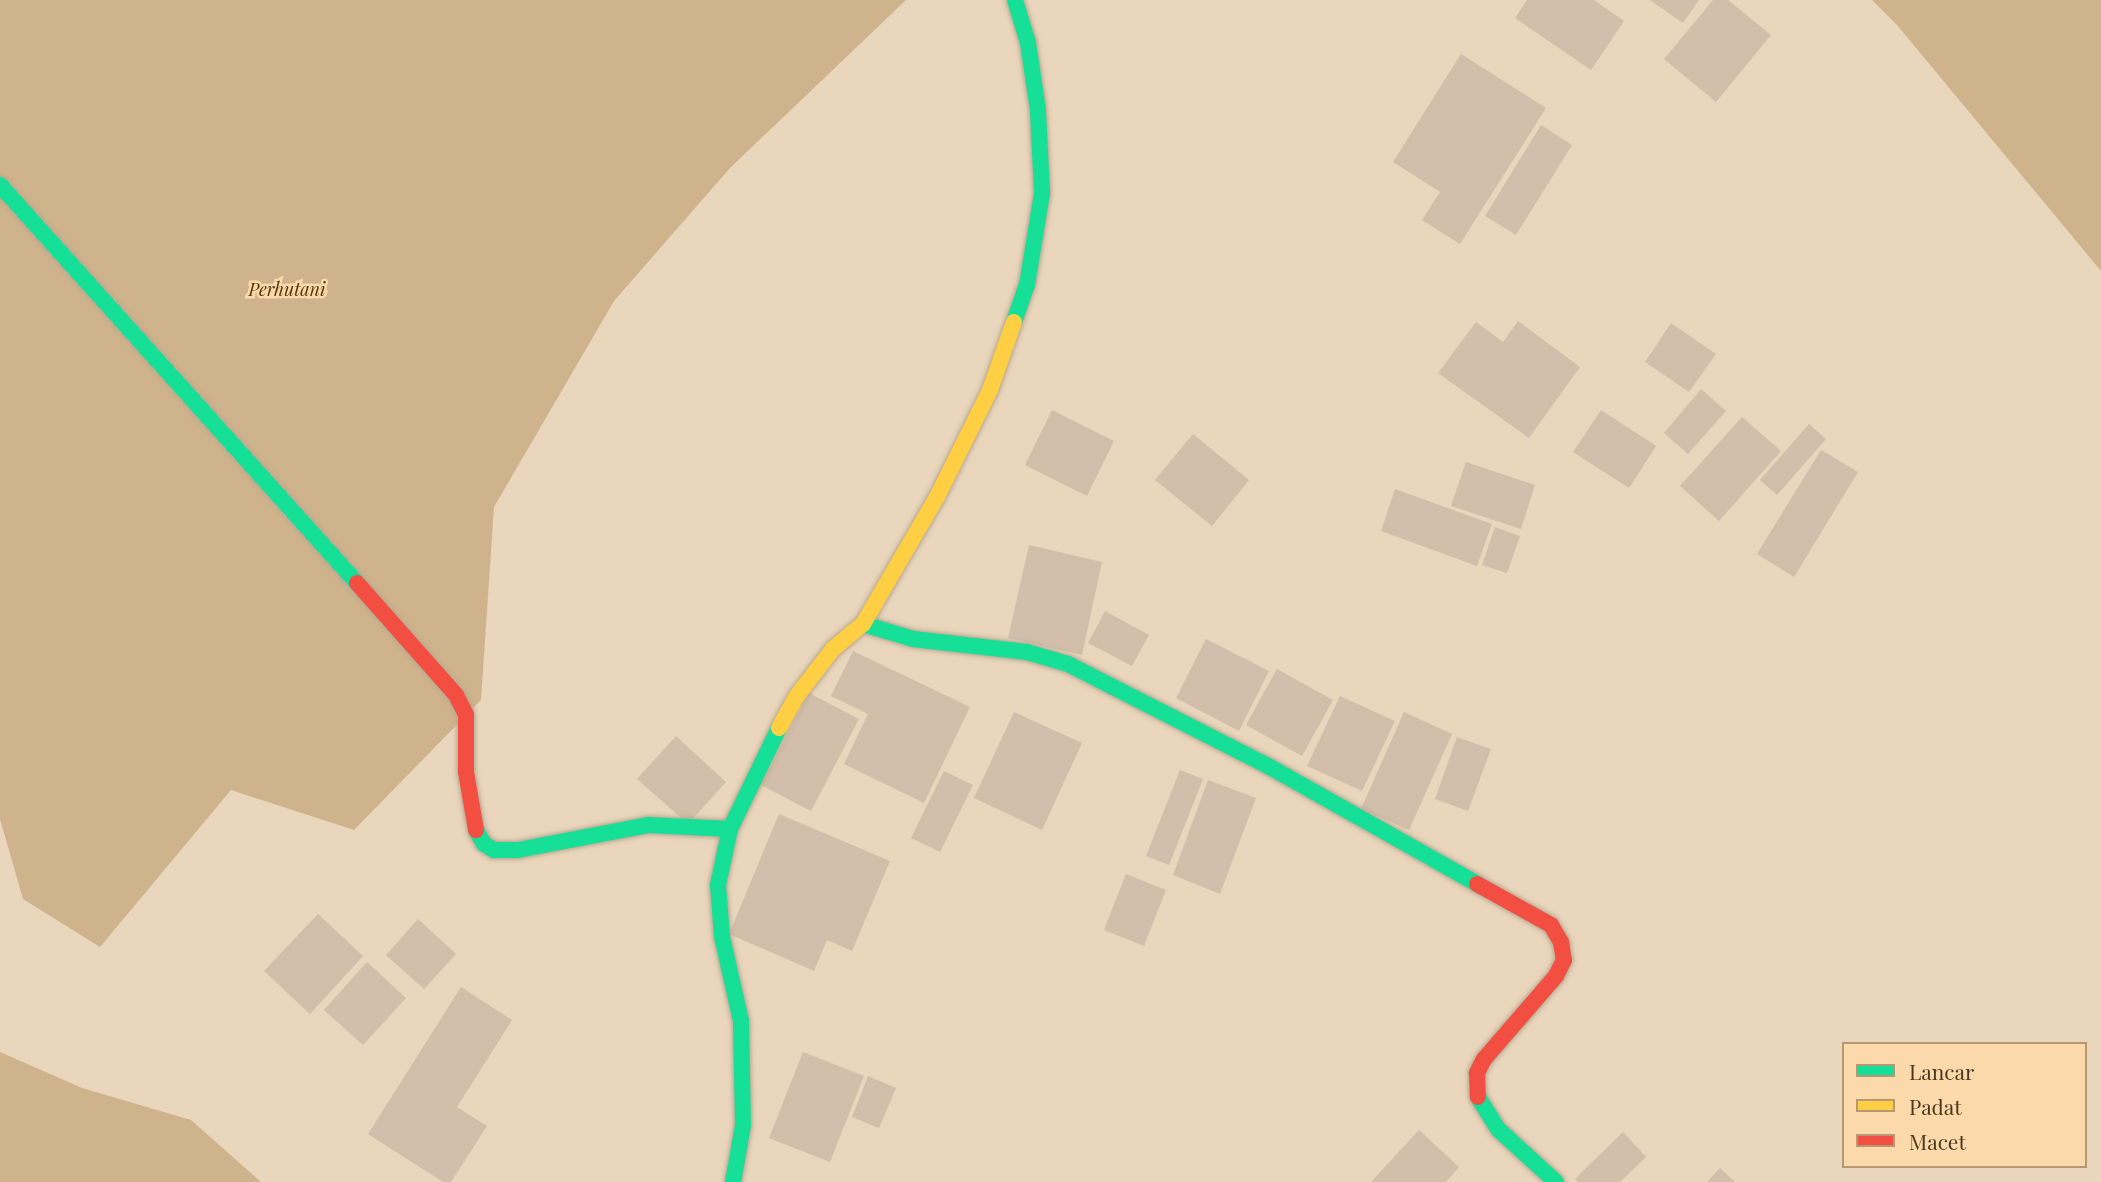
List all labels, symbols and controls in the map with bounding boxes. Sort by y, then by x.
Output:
park label: Perhutani [248,278,326,300]
legend [1842,1042,2087,1168]
text: Lancar [1909,1057,1974,1085]
text: Padat [1909,1092,1962,1120]
text: Macet [1909,1127,1966,1155]

